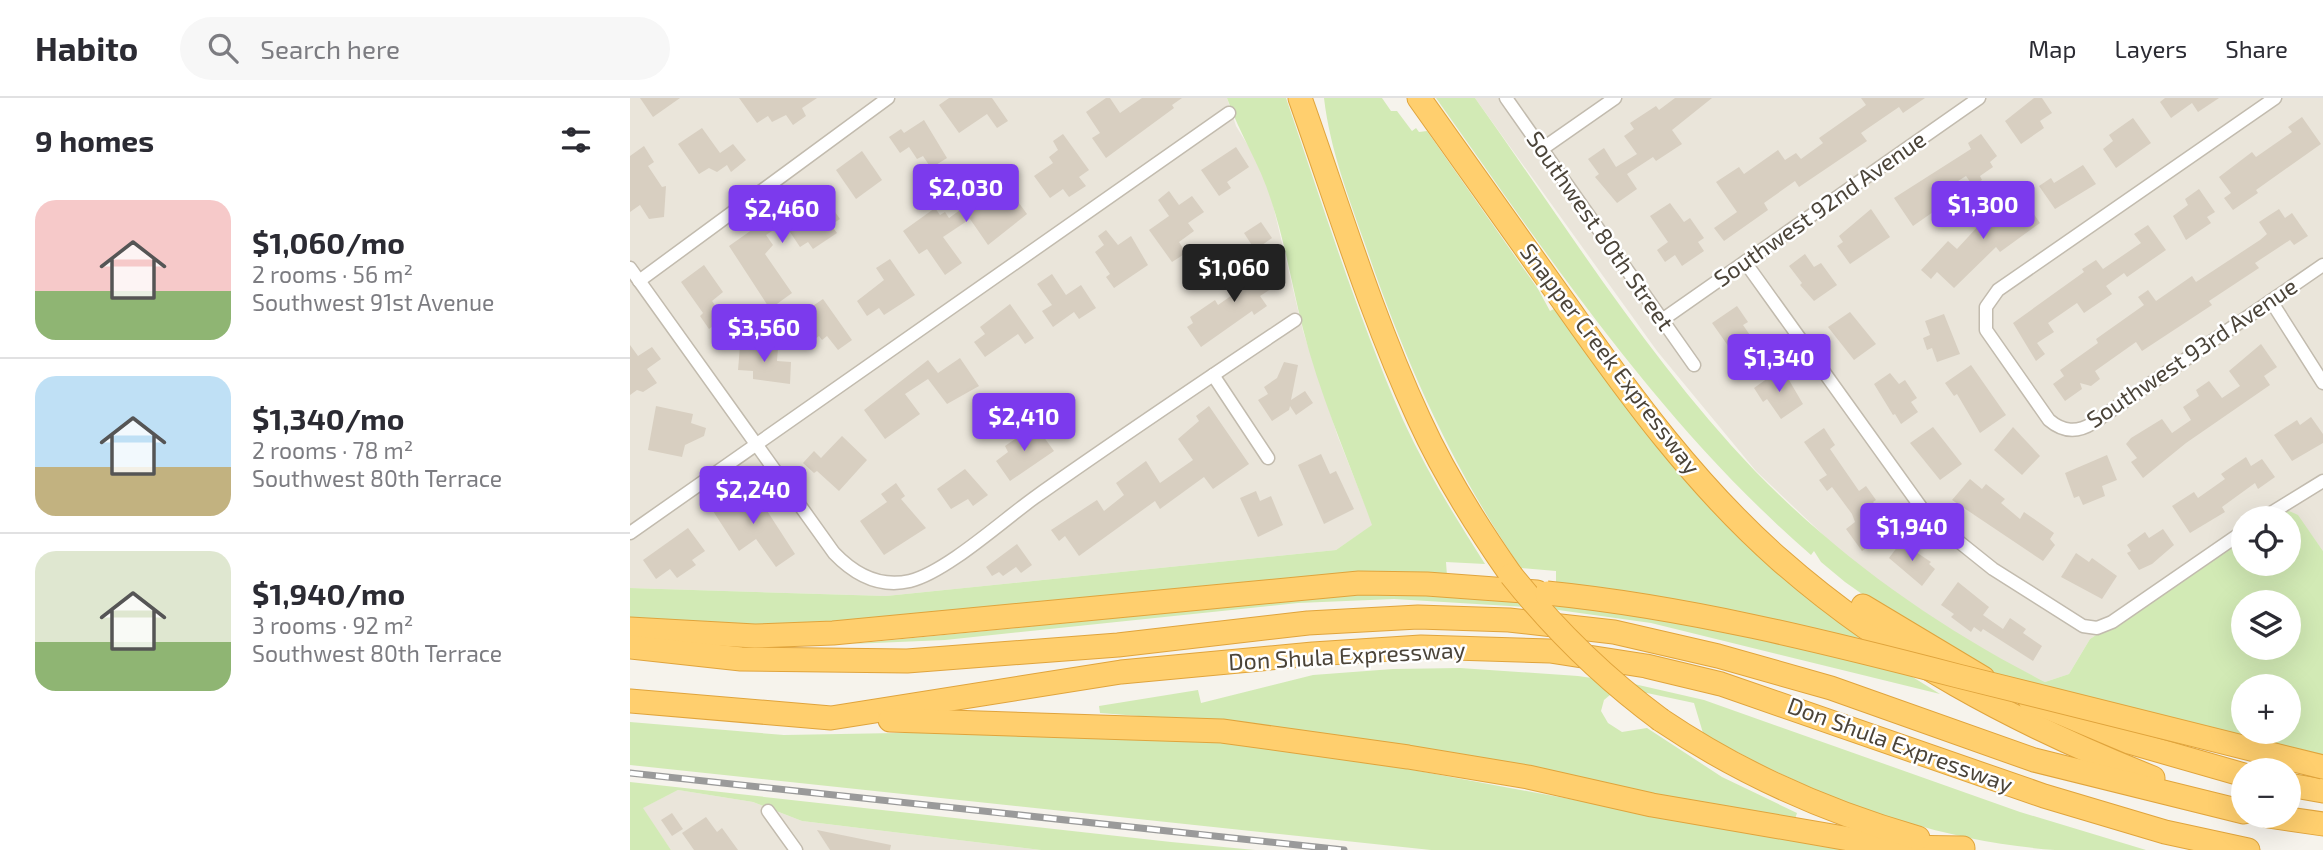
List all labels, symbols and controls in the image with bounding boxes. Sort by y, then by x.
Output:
search box [180,17,670,80]
text: Habito [35,28,138,68]
icon: search [204,29,242,67]
text: Search here [260,33,400,64]
text: Map [2028,34,2076,63]
text: Layers [2114,34,2187,63]
text: Share [2225,34,2288,63]
icon: filters [557,121,595,159]
text: 9 homes [35,122,154,158]
street label: Southwest 92nd Avenue [1708,124,1931,292]
street label: Southwest 80th Street [1521,125,1680,336]
pin: $2,030 [909,164,1023,224]
text: $2,030 [929,173,1003,201]
pin: $1,300 [1926,181,2040,241]
pin: $2,460 [725,186,839,245]
text: $1,300 [1948,190,2018,218]
text: $2,460 [745,194,819,222]
text: $1,060/mo [252,224,405,260]
icon: home [91,228,175,312]
street label: Snapper Creek Expressway [1515,237,1707,479]
pin: $1,060 [1177,244,1291,304]
text: $1,060 [1198,253,1270,281]
text: 2 rooms · 56 m² [252,260,413,288]
street label: Southwest 93rd Avenue [2081,271,2302,433]
text: Southwest 91st Avenue [252,288,494,316]
pin: $3,560 [707,304,821,364]
text: $3,560 [728,313,800,341]
pin: $1,340 [1722,334,1836,394]
text: $1,340 [1743,343,1815,371]
pin: $2,410 [967,394,1081,453]
text: $1,340/mo [252,400,404,436]
text: $2,410 [988,402,1060,430]
icon: home [91,404,175,488]
text: 2 rooms · 78 m² [252,436,413,464]
text: Southwest 80th Terrace [252,464,502,492]
pin: $2,240 [696,466,810,526]
text: $2,240 [716,475,790,503]
pin: $1,940 [1855,504,1969,563]
map controls [2231,506,2301,828]
button: locate [2231,506,2301,576]
text: $1,940 [1876,512,1948,540]
text: $1,940/mo [252,575,405,611]
icon: home [91,579,175,663]
button: layers [2231,590,2301,660]
text: 3 rooms · 92 m² [252,611,413,639]
street label: Don Shula Expressway [1228,635,1466,675]
text: Southwest 80th Terrace [252,639,502,667]
button: + [2231,674,2301,744]
street label: Don Shula Expressway [1784,690,2017,798]
button: − [2231,758,2301,828]

